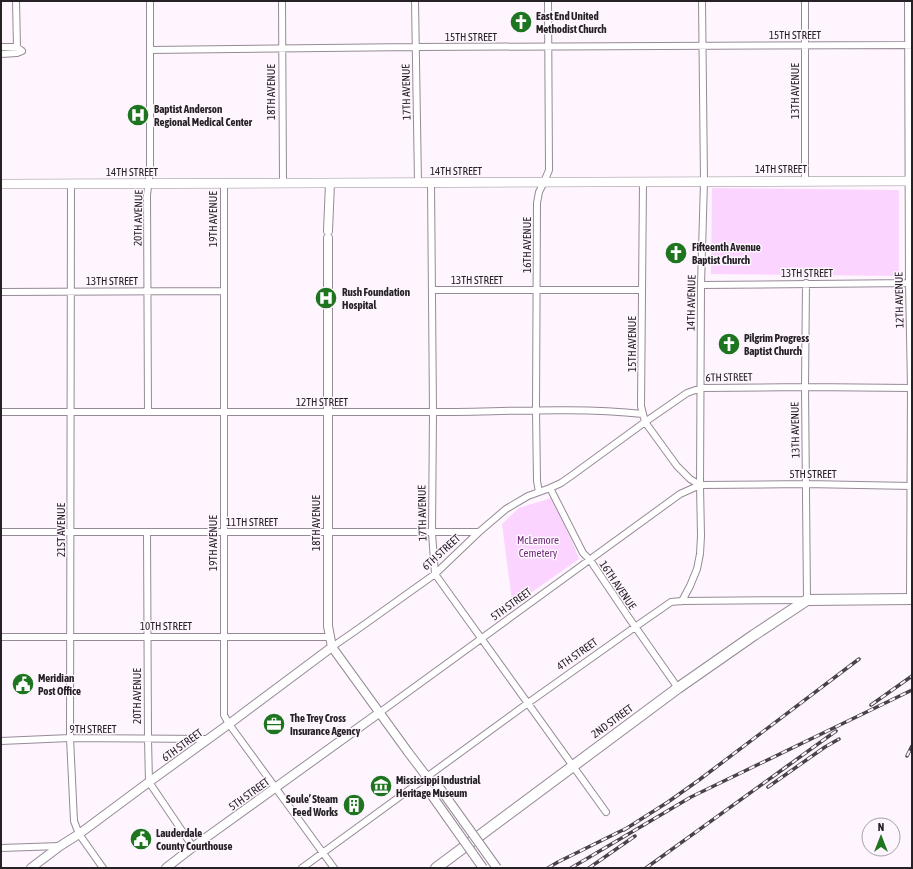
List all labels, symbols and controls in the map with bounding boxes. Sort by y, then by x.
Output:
church icon: East End United Methodist Church [508,9,534,35]
place label: East End United Methodist Church [536,10,607,35]
street label: 15TH STREET [769,29,821,41]
street label: 15TH STREET [445,31,497,43]
street label: 13TH AVENUE [789,63,801,119]
street label: 18TH AVENUE [265,64,277,120]
street label: 17TH AVENUE [400,64,412,120]
hospital icon: Baptist Anderson Regional Medical Center [125,102,151,128]
place label: Baptist Anderson Regional Medical Center [154,103,253,128]
street label: 14TH STREET [755,163,807,175]
street label: 14TH STREET [430,165,482,177]
street label: 14TH STREET [106,166,158,178]
street label: 20TH AVENUE [132,190,144,246]
street label: 19TH AVENUE [207,191,219,247]
street label: 16TH AVENUE [521,217,533,273]
church icon: Fifteenth Avenue Baptist Church [663,240,689,266]
place label: Fifteenth Avenue Baptist Church [692,241,761,266]
street label: 13TH STREET [781,267,833,279]
street label: 12TH AVENUE [893,272,905,328]
street label: 13TH STREET [451,274,503,286]
street label: 13TH STREET [86,275,138,287]
street label: 14TH AVENUE [685,275,697,331]
hospital icon: Rush Foundation Hospital [313,285,339,311]
place label: Rush Foundation Hospital [342,286,410,311]
street label: 15TH AVENUE [626,316,638,372]
church icon: Pilgrim Progress Baptist Church [716,331,742,357]
place label: Pilgrim Progress Baptist Church [744,332,809,357]
street label: 6TH STREET [705,371,753,383]
street label: 12TH STREET [296,396,348,408]
street label: 13TH AVENUE [789,402,801,458]
street label: 5TH STREET [789,468,837,480]
street label: 17TH AVENUE [416,485,428,541]
street label: 18TH AVENUE [310,495,322,551]
street label: 21ST AVENUE [55,503,67,557]
street label: 19TH AVENUE [207,515,219,571]
street label: 11TH STREET [226,516,278,528]
street label: 6TH STREET [420,532,463,572]
park label: McLemore Cemetery [517,534,559,559]
street label: 16TH AVENUE [597,558,639,612]
street label: 5TH STREET [488,585,534,623]
street label: 10TH STREET [140,620,192,632]
street label: 4TH STREET [554,635,600,672]
street label: 20TH AVENUE [131,668,143,724]
public building icon: Meridian Post Office [10,671,36,697]
place label: Meridian Post Office [38,672,81,697]
street label: 2ND STREET [589,702,635,740]
office icon: The Trey Cross Insurance Agency [261,711,287,737]
place label: The Trey Cross Insurance Agency [290,712,361,737]
street label: 9TH STREET [69,723,117,735]
street label: 6TH STREET [159,726,205,764]
museum icon: Mississippi Industrial Heritage Museum [368,773,394,799]
place label: Mississippi Industrial Heritage Museum [396,774,482,799]
street label: 5TH STREET [226,775,272,813]
building icon: Soule’ Steam Feed Works [341,792,367,818]
place label: Soule’ Steam Feed Works [286,793,338,818]
north arrow [861,817,901,857]
text: N [878,821,884,833]
public building icon: Lauderdale County Courthouse [128,826,154,852]
place label: Lauderdale County Courthouse [156,827,232,852]

